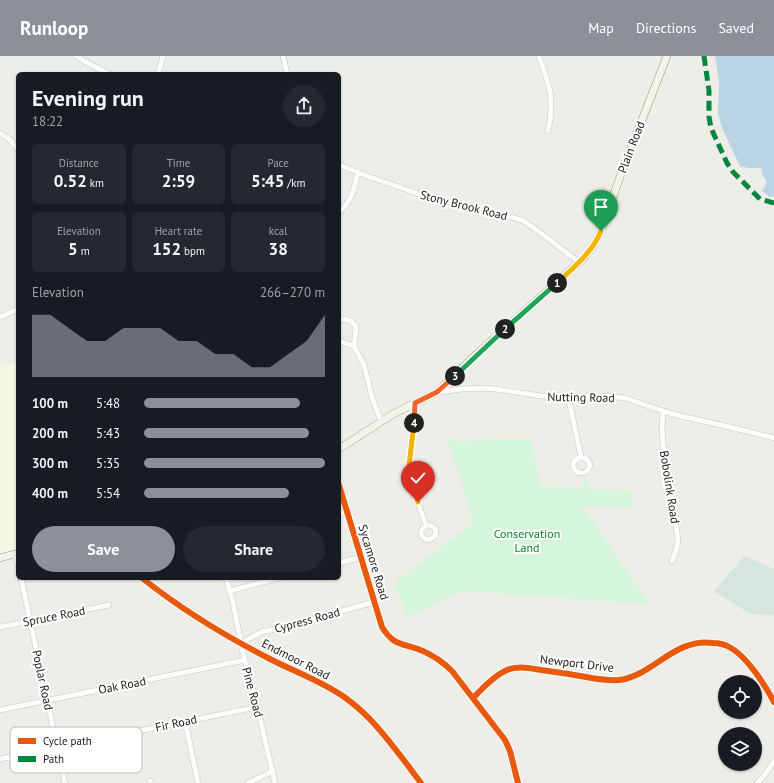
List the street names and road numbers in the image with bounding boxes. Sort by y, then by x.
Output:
street label: Plain Road [614,119,648,175]
street label: Stony Brook Road [419,187,509,223]
street label: Nutting Road [547,389,615,405]
street label: Bobolink Road [657,449,683,525]
street label: Sycamore Road [355,522,393,602]
street label: Spruce Road [22,603,86,629]
street label: Cypress Road [273,604,341,636]
street label: Endmoor Road [259,635,333,683]
street label: Poplar Road [29,648,57,712]
street label: Newport Drive [539,651,615,675]
street label: Pine Road [239,665,267,719]
street label: Oak Road [97,673,147,697]
street label: Fir Road [154,711,198,735]

